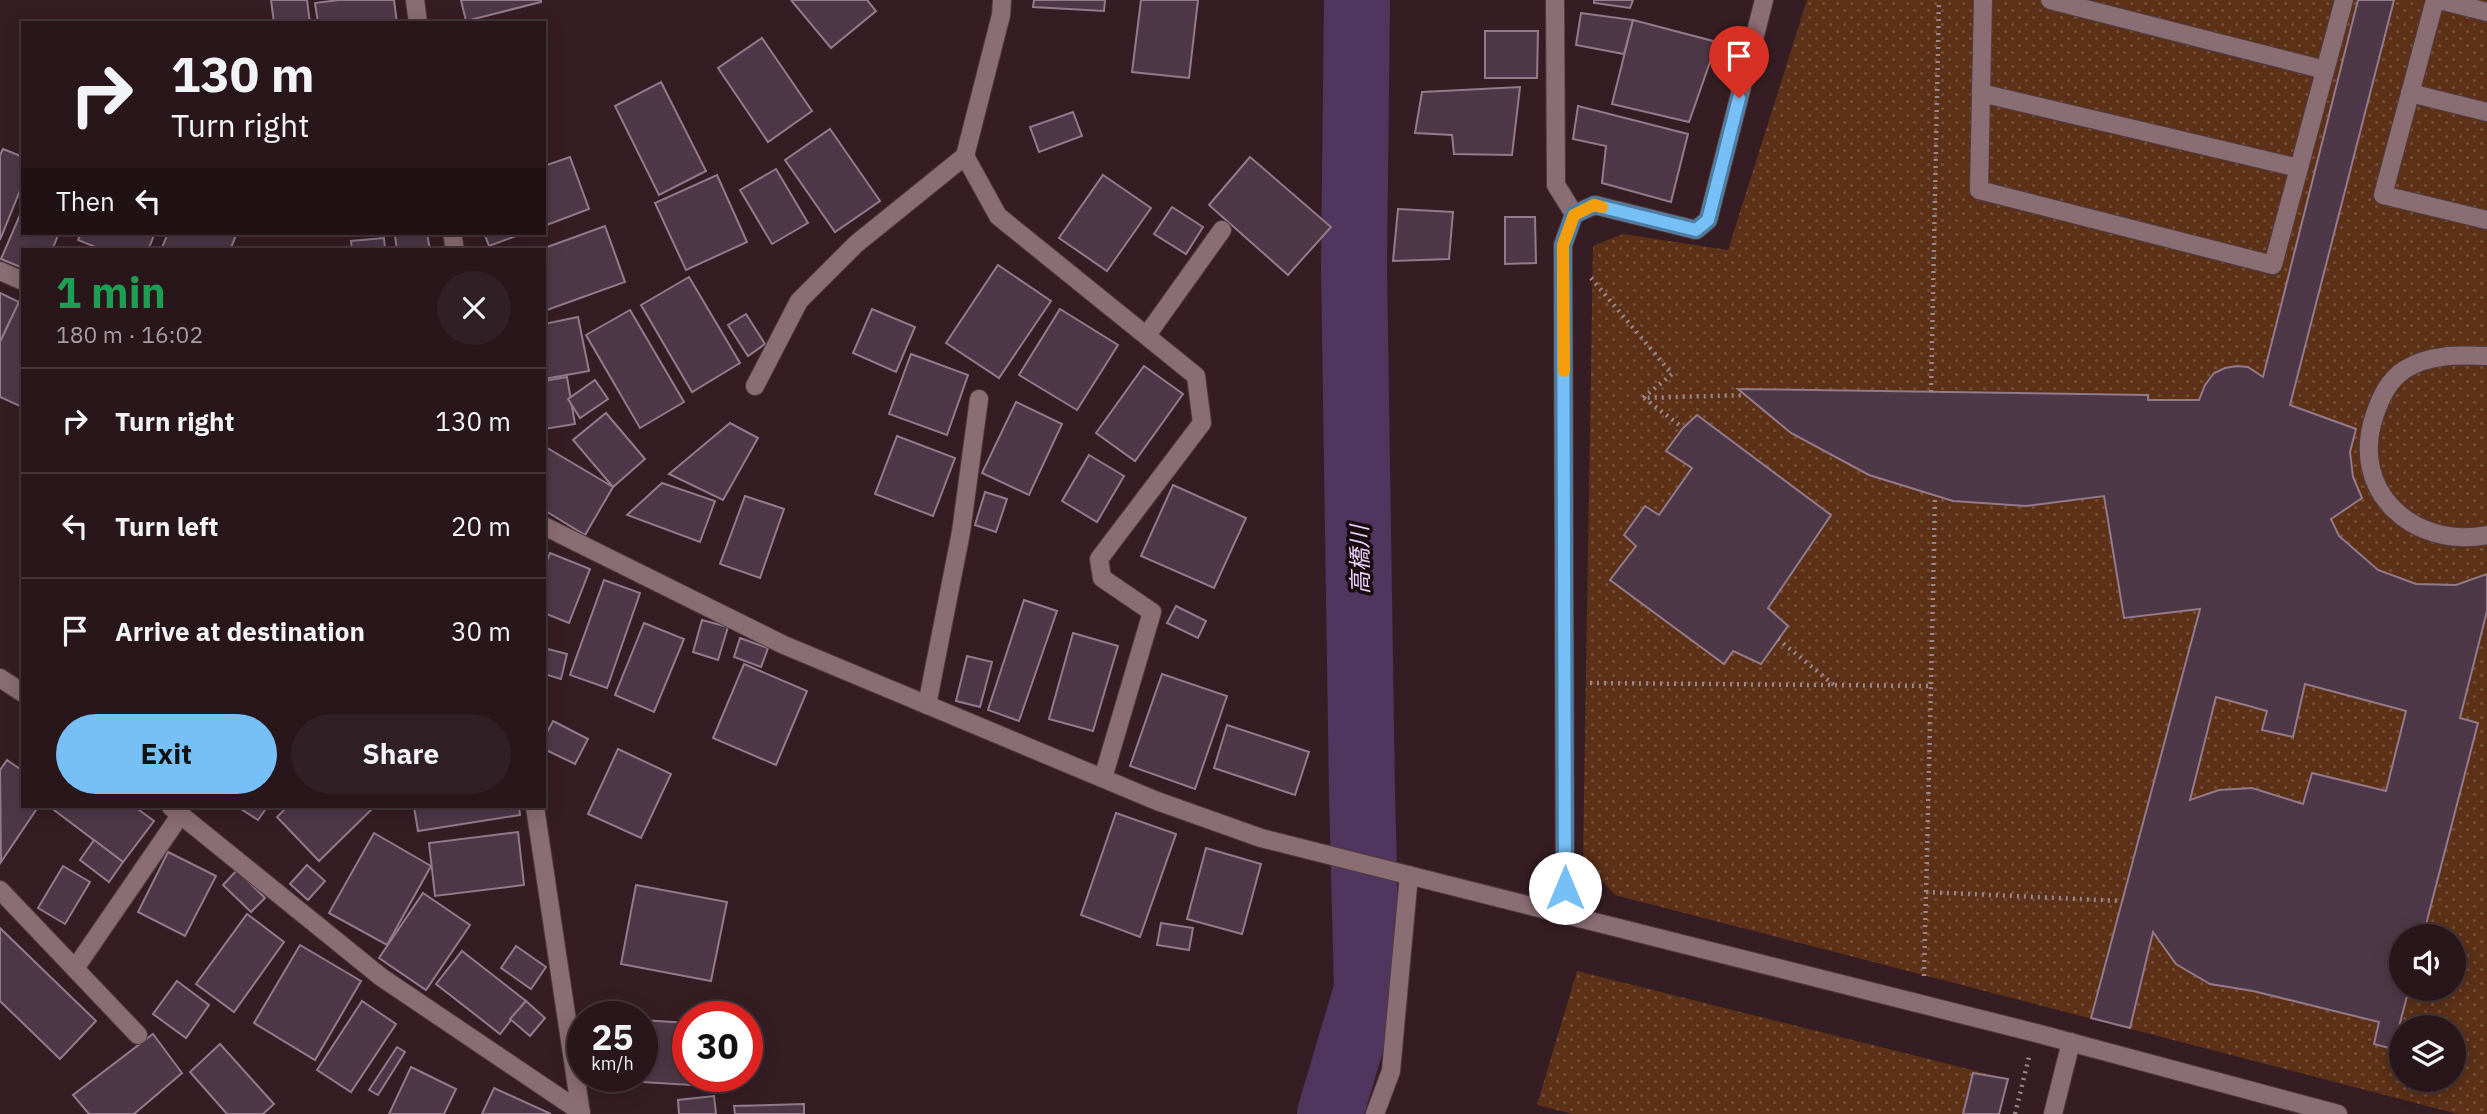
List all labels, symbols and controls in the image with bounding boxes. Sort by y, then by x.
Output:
pin [1709,26,1769,98]
icon: arrive [1720,37,1758,75]
text: 130 m [171,42,315,105]
icon: right [56,49,147,140]
text: Turn right [171,104,309,146]
icon: left [129,182,167,220]
text: Then [56,184,115,218]
text: 1 min [56,265,166,320]
button: close [437,271,511,345]
text: 180 m · 16:02 [56,319,203,349]
icon: right [56,402,94,440]
text: Turn right [115,404,234,438]
text: 130 m [435,404,511,438]
icon: left [56,507,94,545]
text: Turn left [115,509,218,543]
text: 20 m [451,509,511,543]
water label: 高橋川 [1343,522,1375,595]
icon: arrive [56,612,94,650]
text: Arrive at destination [115,614,365,648]
text: 30 m [451,614,511,648]
button: Exit [56,714,277,794]
button: Share [291,714,511,794]
position arrow [1528,851,1602,925]
map controls [2389,924,2466,1092]
button: sound [2389,924,2466,1001]
speed limit sign: 30 [672,1001,763,1092]
text: 25 [591,1014,634,1060]
button: layers [2389,1015,2466,1092]
text: km/h [591,1052,634,1075]

